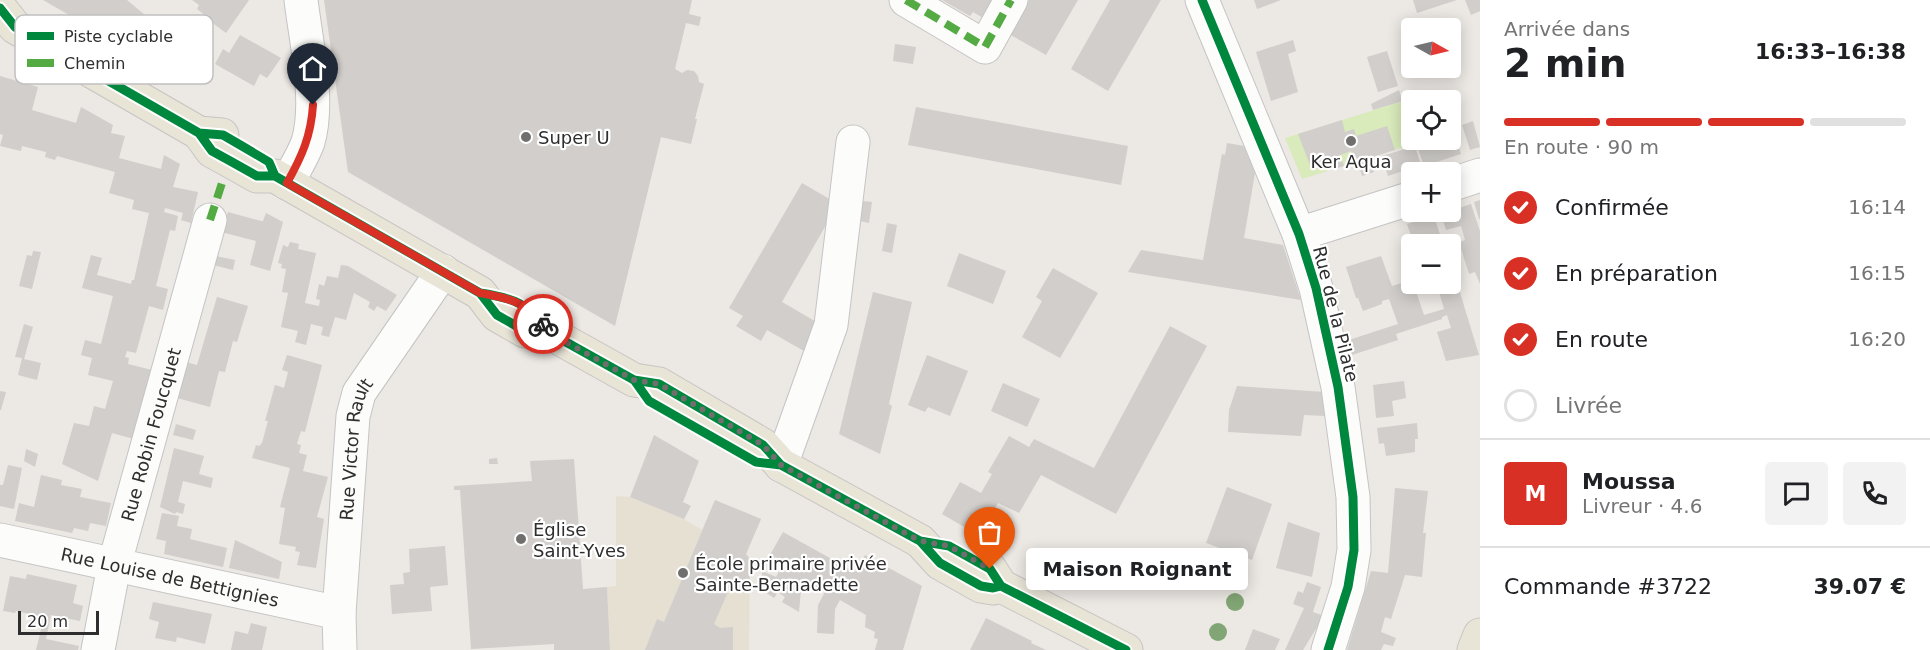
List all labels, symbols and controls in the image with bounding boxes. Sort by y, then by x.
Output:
legend [15,15,213,84]
text: Arrivée dans [1504,17,1630,41]
north arrow [1401,18,1461,78]
map controls [1401,18,1461,294]
text: Piste cyclable [64,27,173,46]
text: 16:33–16:38 [1755,39,1906,64]
text: 2 min [1504,41,1626,86]
pin [287,43,338,105]
icon: home [296,52,329,85]
text: Chemin [64,54,125,73]
button: locate [1401,90,1461,150]
place label: Super U [538,127,610,148]
marker: Super U [519,130,533,144]
marker: Ker Aqua [1344,134,1358,148]
text: En route · 90 m [1504,135,1659,159]
place label: Ker Aqua [1311,151,1391,172]
button: + [1401,162,1461,222]
icon: check [1504,191,1537,224]
text: Confirmée [1555,195,1669,220]
text: 16:14 [1848,195,1906,219]
button: − [1401,234,1461,294]
street label: Rue de la Pilate [1309,244,1363,384]
icon: check [1504,257,1537,290]
text: En préparation [1555,261,1718,286]
text: 16:15 [1848,261,1906,285]
courier [513,294,573,354]
icon: bike [527,308,560,341]
icon: check [1504,323,1537,356]
text: En route [1555,327,1648,352]
text: 16:20 [1848,327,1906,351]
street label: Rue Robin Foucquet [116,345,185,524]
street label: Rue Victor Rault [335,374,377,521]
text: Livrée [1555,393,1622,418]
button: chat [1765,462,1828,525]
button: phone [1843,462,1906,525]
text: Moussa [1582,469,1676,494]
text: M [1525,481,1546,506]
text: Livreur · 4.6 [1582,494,1702,518]
pin [964,507,1015,569]
icon: bag [973,516,1006,549]
place label: Église Saint-Yves [533,519,625,561]
marker: Église Saint-Yves [514,532,528,546]
street label: Rue Louise de Bettignies [59,543,281,610]
callout: Maison Roignant [1026,548,1248,590]
place label: École primaire privée Sainte-Bernadette [695,553,887,595]
text: Maison Roignant [1043,557,1231,581]
marker: École primaire privée Sainte-Bernadette [676,566,690,580]
text: Commande #3722 [1504,574,1712,599]
text: 39.07 € [1813,574,1906,599]
scale bar [18,608,99,636]
text: 20 m [27,612,68,631]

